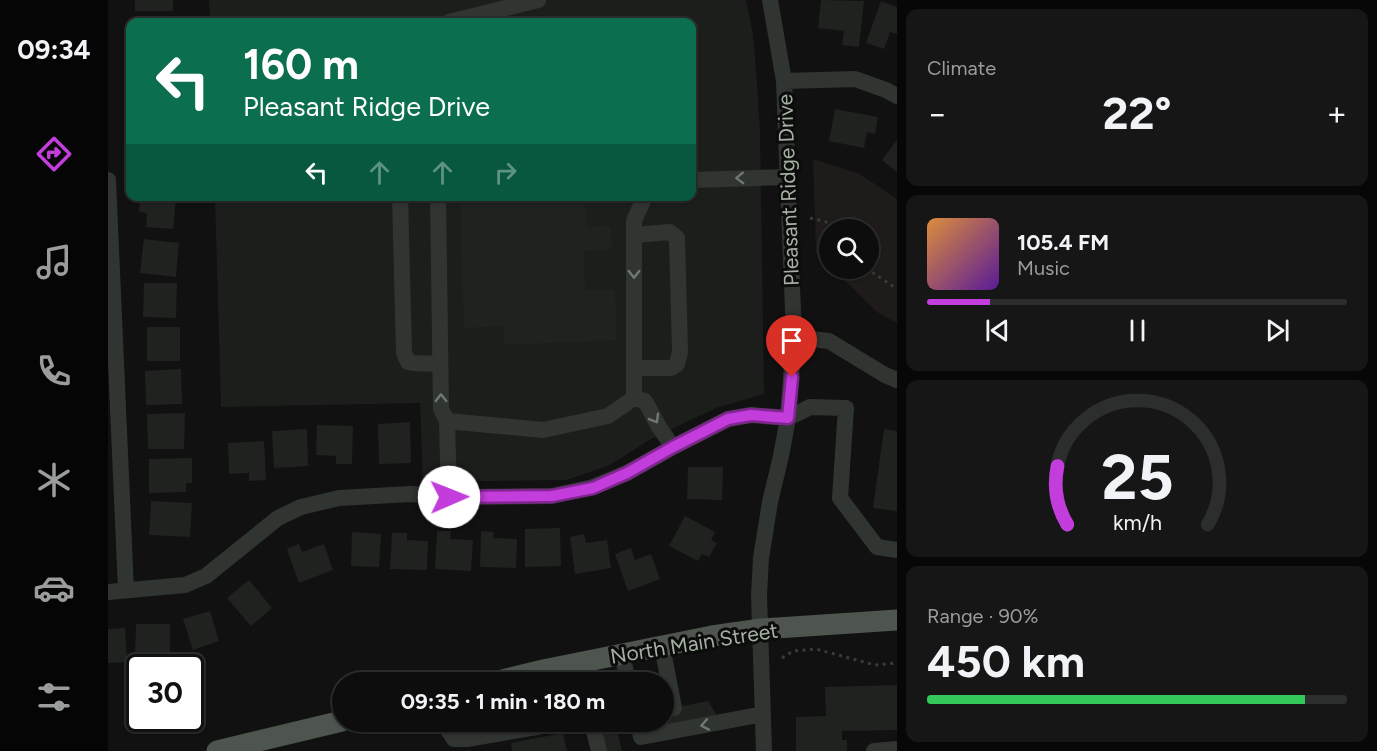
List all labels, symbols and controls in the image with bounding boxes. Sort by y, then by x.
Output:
text: 09:34 [17,33,91,66]
text: 160 m [243,39,359,90]
icon: left [144,42,222,120]
text: Climate [927,56,996,80]
text: 22° [1102,86,1172,140]
text: Pleasant Ridge Drive [243,90,490,123]
street label: Pleasant Ridge Drive [772,94,804,286]
text: − [927,94,948,133]
text: + [1326,94,1347,133]
icon: directions [33,133,75,175]
icon: left [300,156,333,189]
icon: ahead [363,156,396,189]
icon: ahead [426,156,459,189]
icon: right [489,156,522,189]
one-way arrow [735,172,744,185]
map controls [819,219,879,279]
button: search [819,219,879,279]
text: 105.4 FM [1017,229,1109,256]
icon: music [33,241,75,283]
text: Music [1017,256,1070,280]
one-way arrow [628,269,640,278]
icon: previous [981,314,1014,347]
icon: pause [1121,314,1154,347]
icon: next [1261,314,1294,347]
pin [766,315,817,377]
icon: arrive [775,324,808,357]
icon: phone [33,350,75,392]
one-way arrow [435,394,447,403]
one-way arrow [648,413,660,423]
text: 25 [1101,440,1173,515]
icon: climate [33,459,75,501]
position arrow [417,465,481,529]
text: km/h [1113,511,1161,536]
icon: car [33,567,75,609]
text: Range · 90% [927,604,1038,628]
street label: North Main Street [608,617,780,669]
text: 450 km [927,634,1085,688]
speed limit sign: 30 [126,654,204,732]
icon: filters [33,676,75,718]
text: 09:35 · 1 min · 180 m [401,688,605,715]
one-way arrow [701,718,711,731]

